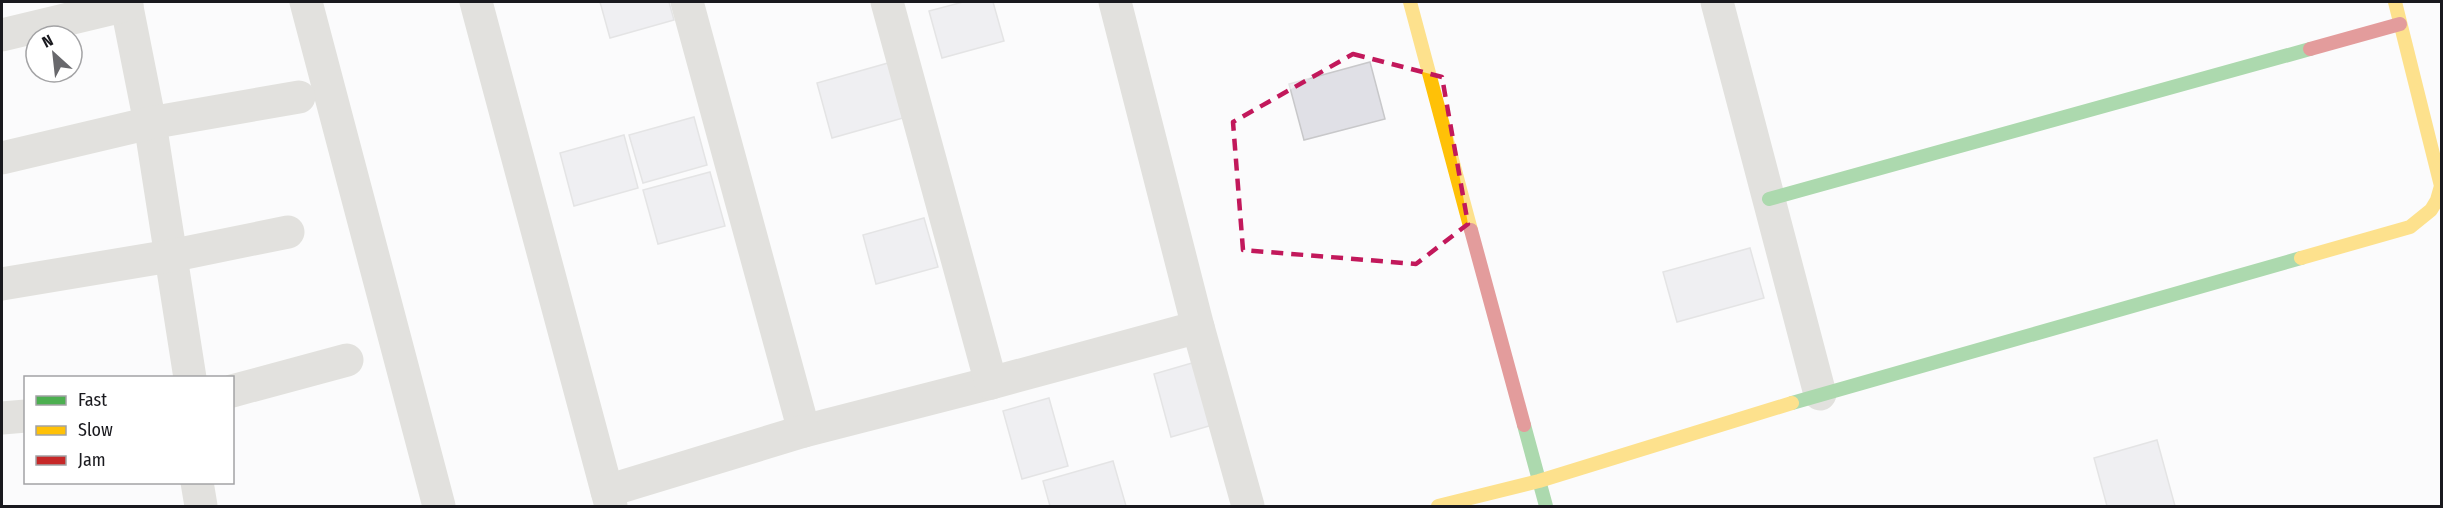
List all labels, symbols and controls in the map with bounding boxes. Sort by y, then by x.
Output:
north arrow [24,24,84,84]
text: N [39,30,56,52]
legend [24,376,234,484]
text: Fast [78,389,107,411]
text: Slow [78,419,113,441]
text: Jam [78,449,106,471]

